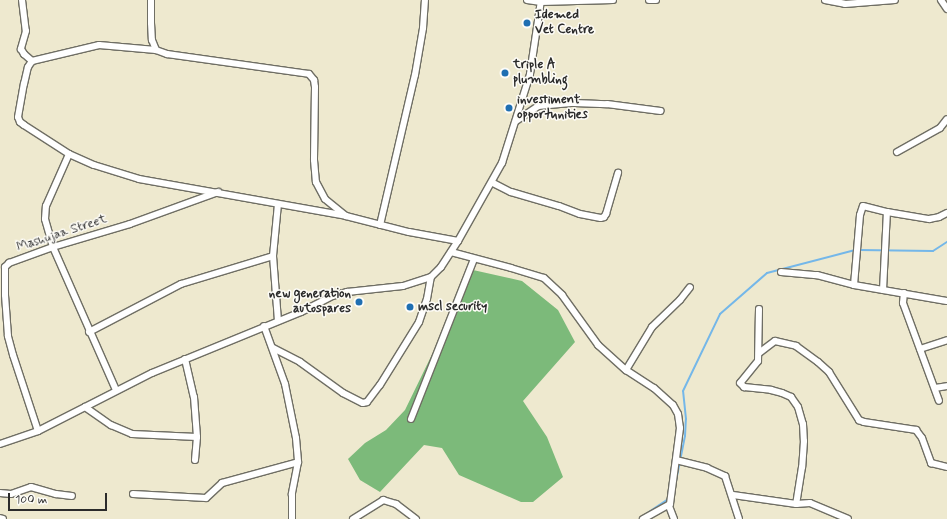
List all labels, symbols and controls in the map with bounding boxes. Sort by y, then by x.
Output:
place label: Idemed Vet Centre [535,8,597,39]
marker: Idemed Vet Centre [522,18,532,28]
place label: triple A plumbling [513,58,568,89]
marker: triple A plumbling [500,68,510,78]
place label: investiment opportunities [517,93,588,124]
marker: investiment opportunities [504,103,514,113]
street label: Mashujaa Street [15,212,109,256]
place label: new generation autospares [267,287,351,318]
marker: new generation autospares [354,297,364,307]
place label: mscl security [418,299,492,315]
marker: mscl security [405,302,415,312]
scale bar [10,485,109,511]
text: 100 m [15,492,47,508]

